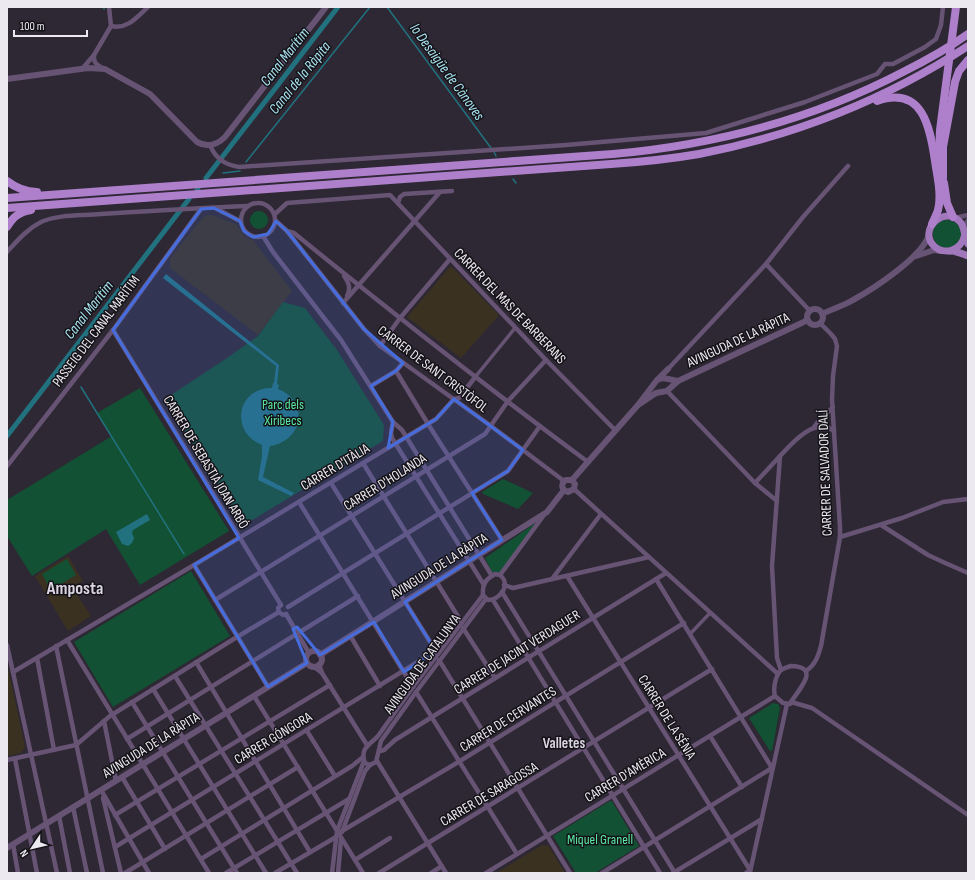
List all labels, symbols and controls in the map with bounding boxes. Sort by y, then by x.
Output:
scale bar [14,12,87,38]
text: 100 m [20,19,45,34]
water label: lo Desaigüe de Cànoves [405,20,489,125]
water label: Canal Marítim [256,24,314,90]
water label: Canal de la Ràpita [265,38,335,118]
street label: CARRER DEL MAS DE BARBERANS [450,245,570,367]
street label: PASSEIG DEL CANAL MARÍTIM [49,272,143,390]
water label: Canal Marítim [60,277,118,343]
street label: AVINGUDA DE LA RÀPITA [683,308,793,372]
street label: CARRER DE SANT CRISTÒFOL [374,322,492,416]
street label: CARRER DE SEBASTIÀ JOAN ARBÓ [159,392,253,532]
park label: Parc dels Xiribecs [262,396,304,429]
street label: CARRER DE SALVADOR DALÍ [814,409,836,537]
street label: CARRER D'ITÀLIA [298,439,373,494]
street label: CARRER D'HOLANDA [340,449,430,514]
street label: AVINGUDA DE LA RÀPITA [386,529,492,603]
district label: Amposta [46,578,103,599]
street label: CARRER DE JACINT VERDAGUER [451,606,584,698]
street label: AVINGUDA DE CATALUNYA [380,610,464,718]
street label: CARRER DE LA SÉNIA [634,672,700,763]
street label: CARRER DE CERVANTES [457,683,559,755]
street label: AVINGUDA DE LA RÀPITA [98,708,204,782]
street label: CARRER GÓNGORA [231,708,316,768]
district label: Valletes [543,734,585,753]
street label: CARRER D'AMÈRICA [581,744,669,806]
street label: CARRER DE SARAGOSSA [437,758,542,830]
north arrow [12,828,52,868]
park label: Miquel Granell [567,831,633,848]
text: N [17,847,31,860]

